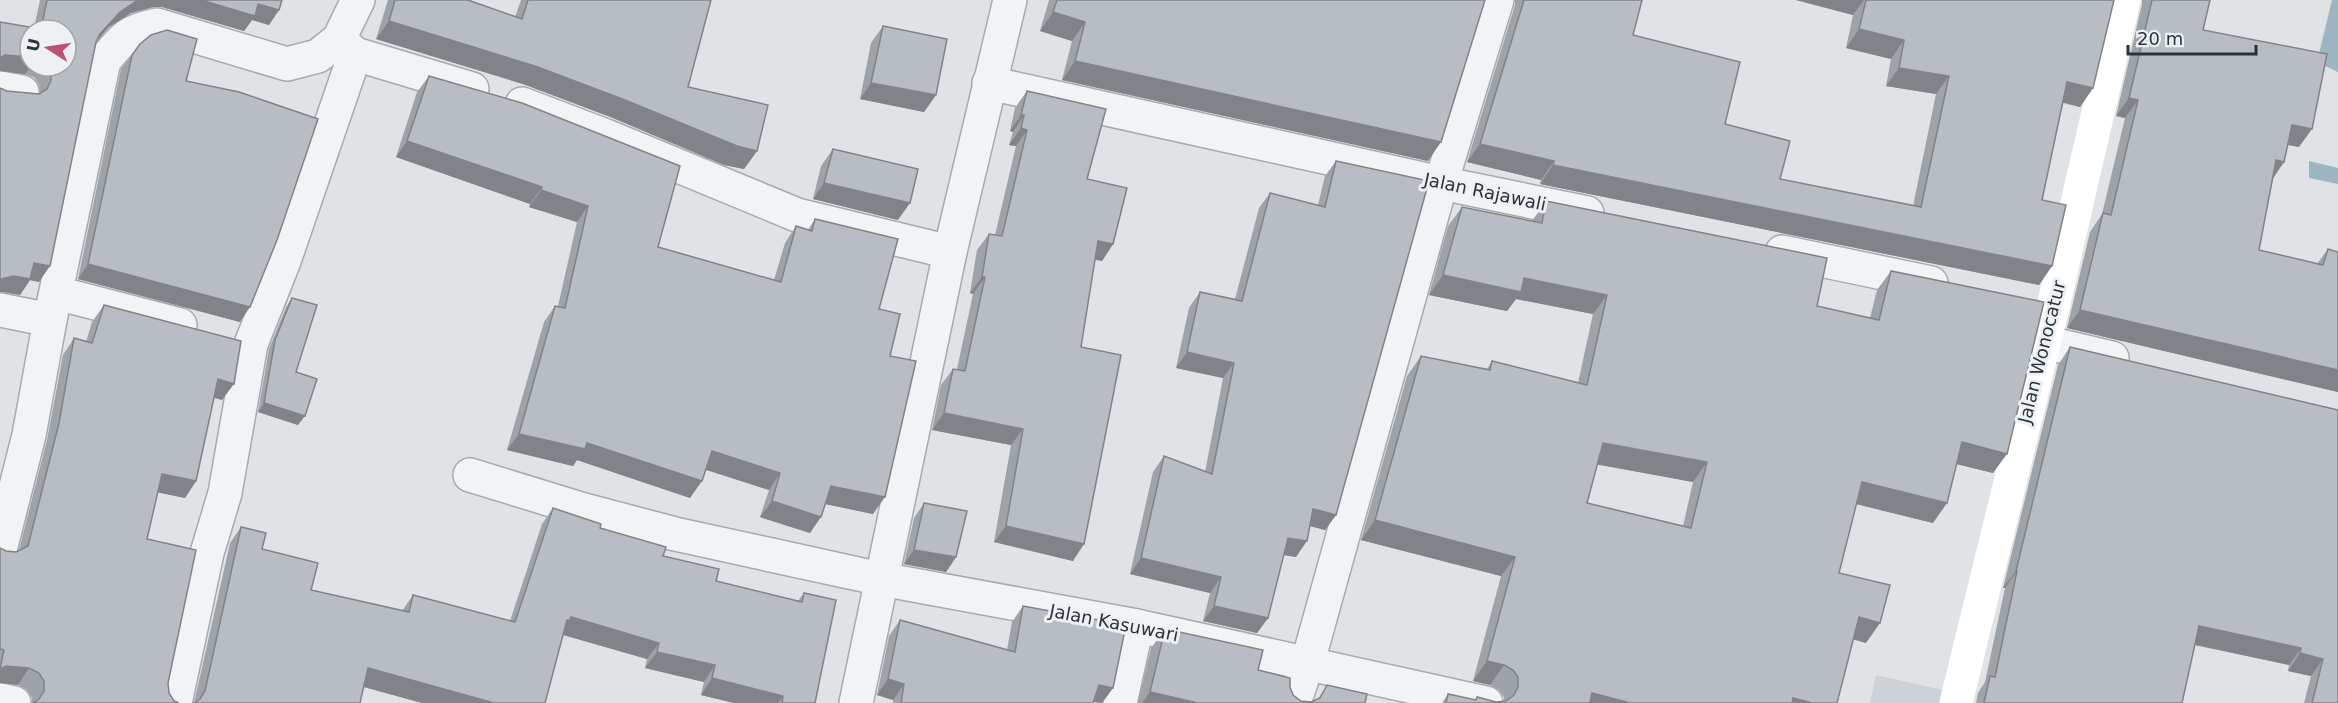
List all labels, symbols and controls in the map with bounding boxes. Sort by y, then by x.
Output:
north arrow [18,18,78,78]
scale bar [2128,18,2256,56]
text: 20 m [2137,28,2183,49]
text: U [23,37,44,53]
street label: Jalan Rajawali [1421,168,1548,215]
street label: Jalan Wonocatur [2013,278,2070,426]
street label: Jalan Kasuwari [1047,600,1180,645]

